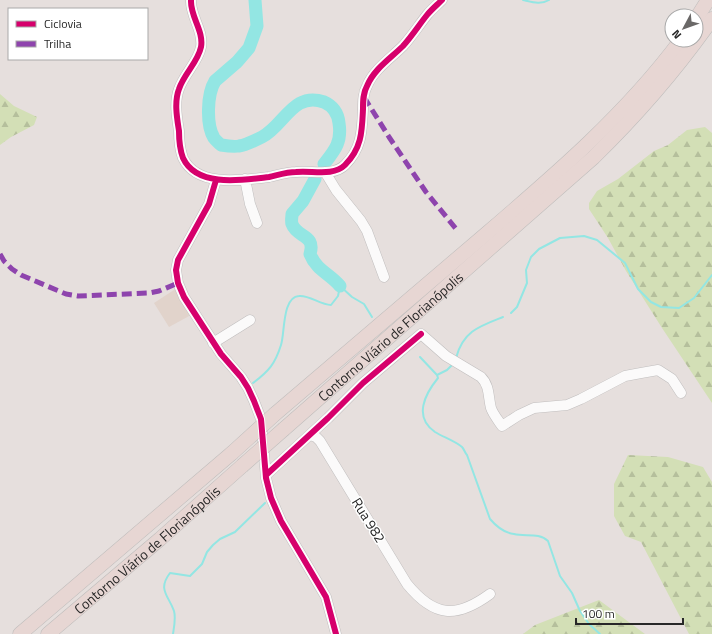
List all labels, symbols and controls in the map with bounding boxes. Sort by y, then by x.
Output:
legend [8,8,148,60]
north arrow [664,8,704,48]
text: Ciclovia [44,14,82,33]
text: N [668,26,685,43]
text: Trilha [44,34,71,53]
street label: Contorno Viário de Florianópolis [313,266,467,406]
street label: Contorno Viário de Florianópolis [69,480,224,619]
street label: Rua 982 [347,493,391,547]
scale bar [576,600,683,626]
text: 100 m [582,604,615,623]

